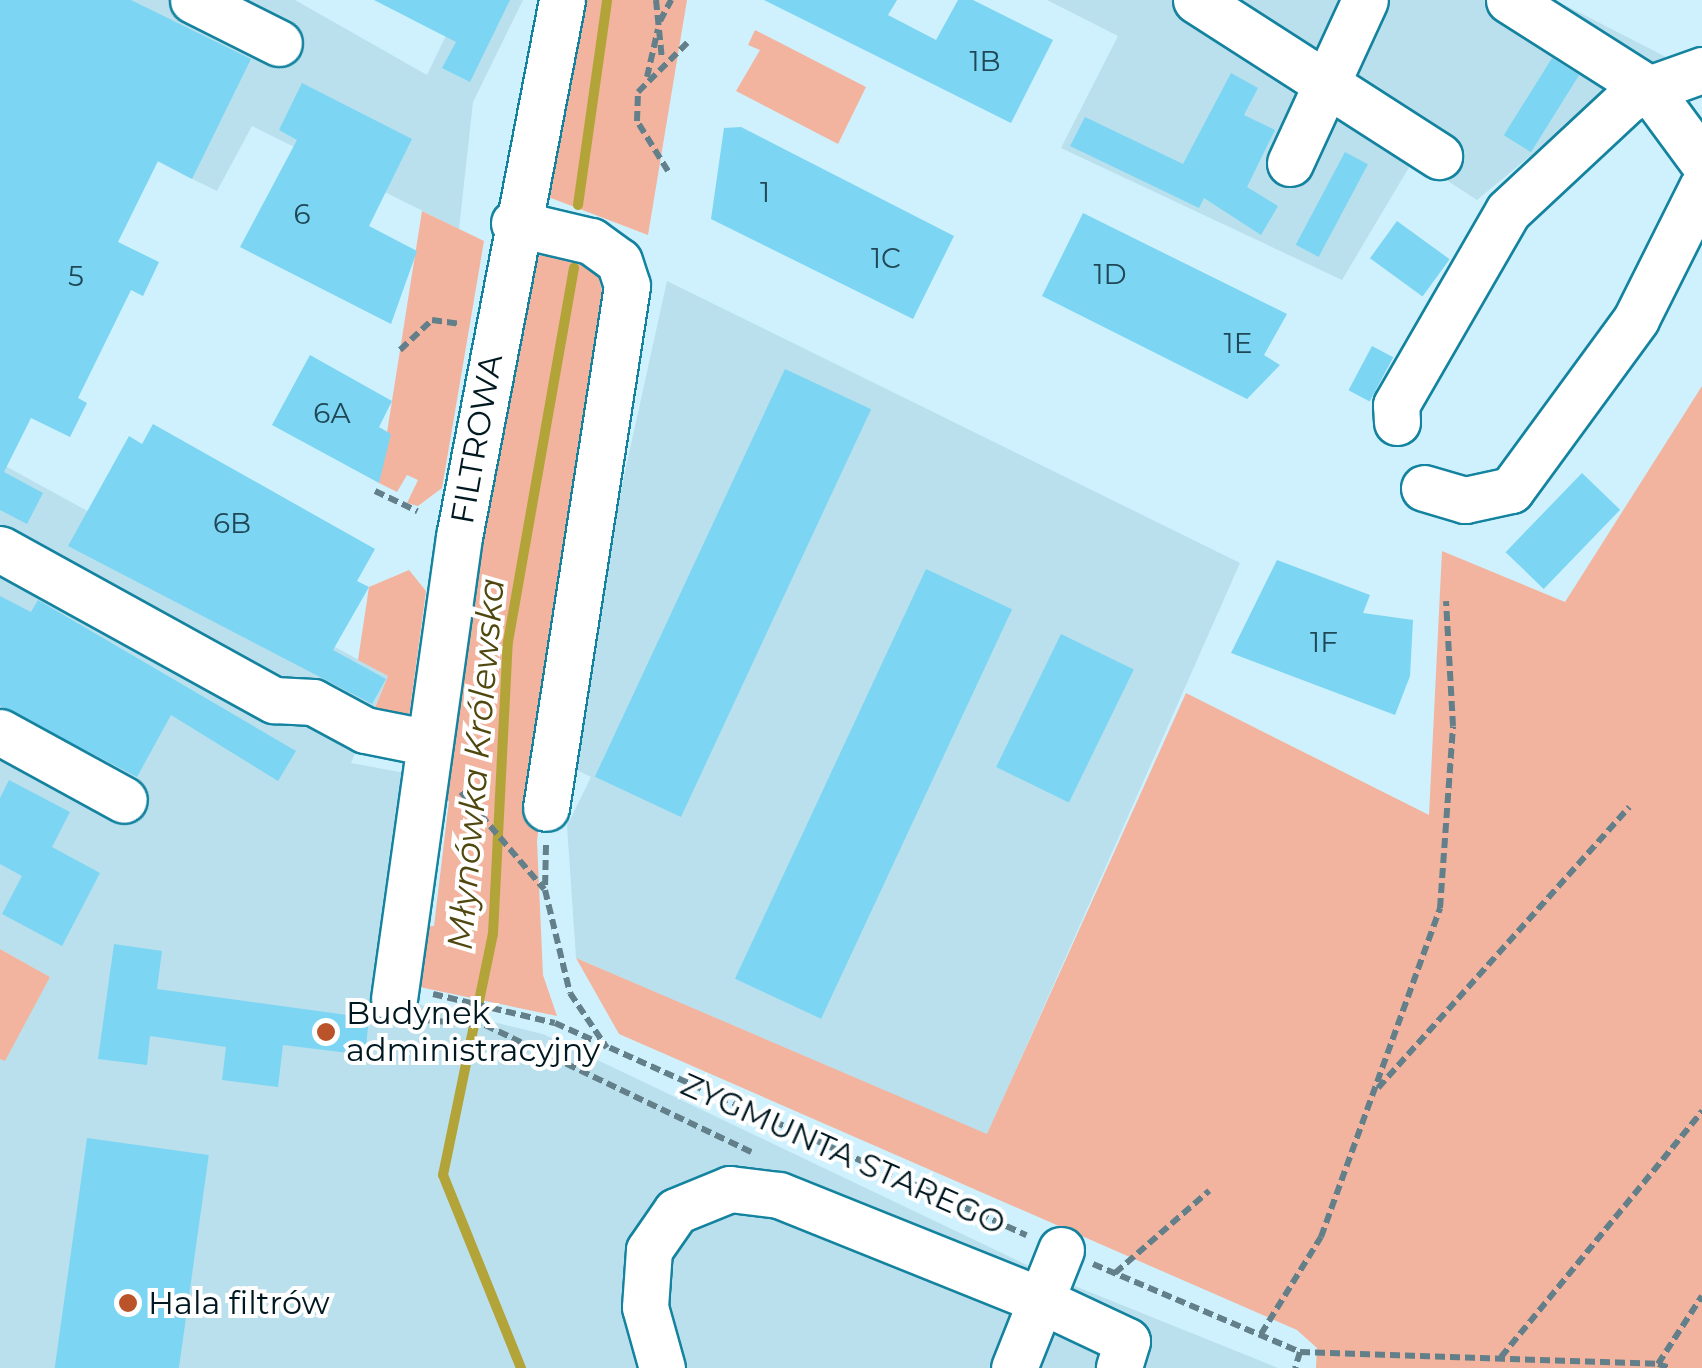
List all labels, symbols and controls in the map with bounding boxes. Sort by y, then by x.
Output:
house number: 1B [969,44,1001,78]
house number: 1 [760,175,770,209]
house number: 6 [293,197,311,231]
house number: 1C [871,241,901,275]
house number: 1D [1093,257,1127,291]
house number: 5 [68,259,84,293]
house number: 1E [1224,326,1252,360]
street label: FILTROWA [443,351,511,527]
house number: 6A [313,396,351,430]
house number: 6B [213,506,251,540]
water label: Młynówka Królewska [439,576,513,952]
house number: 1F [1310,625,1338,659]
place label: Budynek administracyjny [346,995,600,1070]
marker: Budynek administracyjny [315,1021,337,1043]
street label: ZYGMUNTA STAREGO [675,1065,1011,1243]
place label: Hala filtrów [148,1284,330,1322]
marker: Hala filtrów [117,1292,139,1314]

